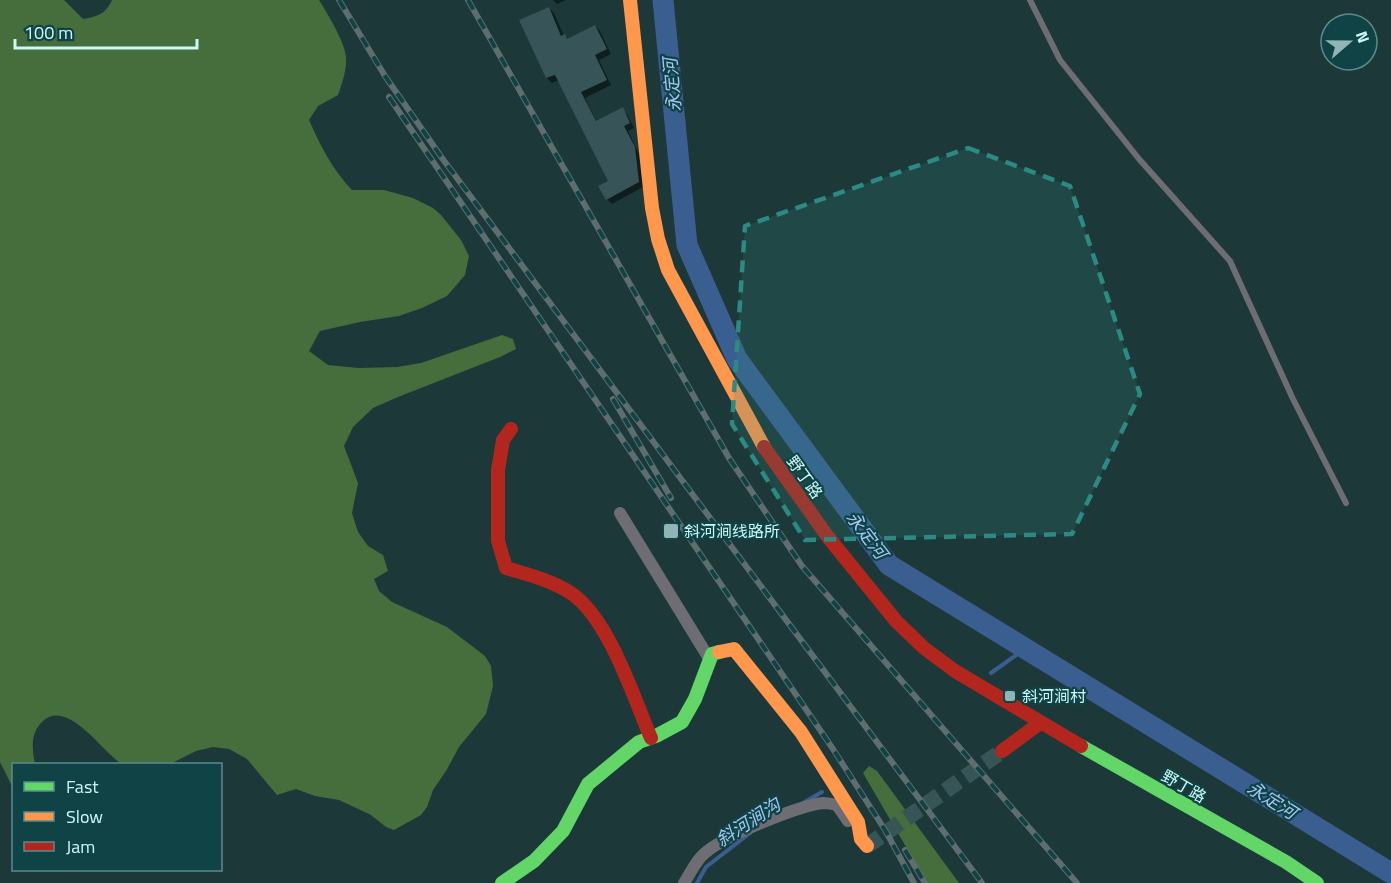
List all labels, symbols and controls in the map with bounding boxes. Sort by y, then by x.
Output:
scale bar [15,12,196,50]
north arrow [1319,12,1379,72]
text: 100 m [24,19,73,46]
text: N [1350,28,1376,46]
water label: 永定河 [656,54,688,113]
street label: 野丁路 [781,451,829,503]
water label: 永定河 [840,505,896,567]
place label: 斜河涧线路所 [684,519,780,543]
marker: 斜河涧线路所 [662,522,680,540]
place label: 斜河涧村 [1022,684,1086,708]
marker: 斜河涧村 [1003,689,1017,703]
legend [12,763,222,871]
street label: 野丁路 [1157,764,1211,808]
text: Fast [66,773,99,800]
water label: 永定河 [1242,774,1305,827]
water label: 斜河涧沟 [710,790,787,853]
text: Slow [66,803,103,830]
text: Jam [66,833,95,860]

